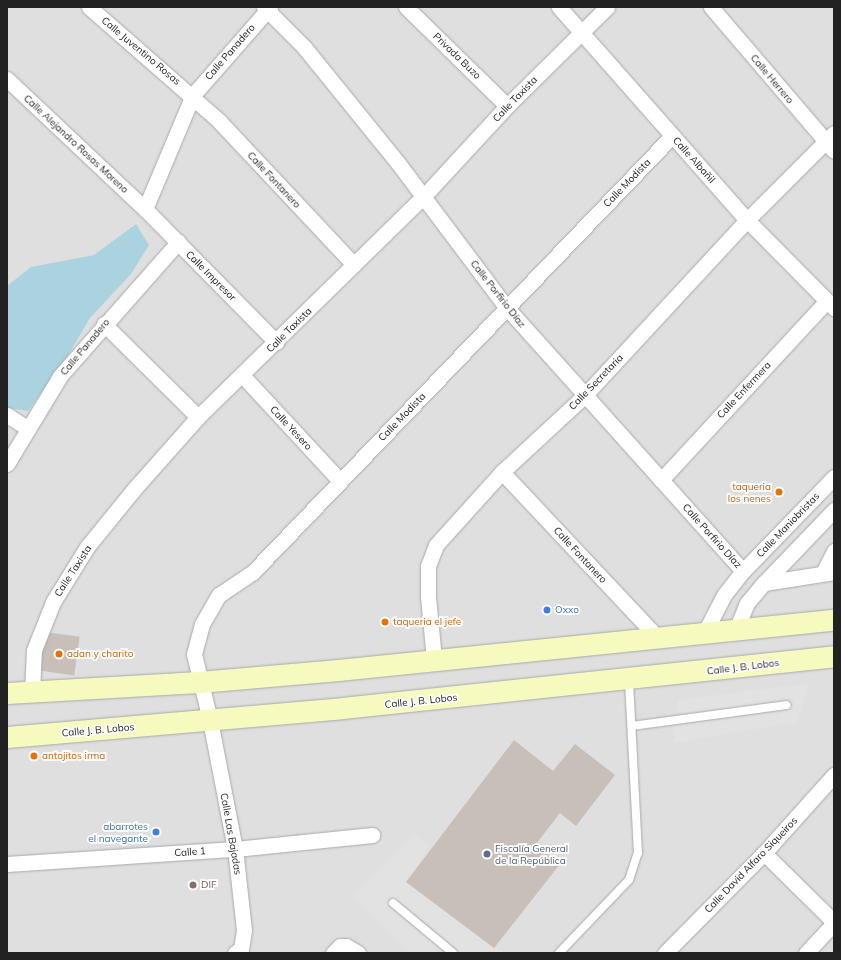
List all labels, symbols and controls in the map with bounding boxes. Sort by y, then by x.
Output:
street label: Calle Juventino Rosas [99,14,183,88]
street label: Calle Panadero [202,22,258,82]
street label: Privada Buzo [431,30,483,82]
street label: Calle Herrero [748,52,796,106]
street label: Calle Taxista [490,74,540,124]
street label: Calle Alejandro Rosas Moreno [21,92,131,196]
street label: Calle Albañil [670,134,718,186]
street label: Calle Fontanero [245,149,303,211]
street label: Calle Modista [601,156,653,210]
street label: Calle Impresor [183,248,239,304]
street label: Calle Porfirio Díaz [468,258,528,330]
street label: Calle Taxista [264,305,314,355]
street label: Calle Panadero [58,316,112,378]
street label: Calle Secretaria [566,352,626,412]
street label: Calle Enfermera [715,359,773,421]
street label: Calle Modista [376,390,428,444]
street label: Calle Yesero [268,403,314,453]
place label: taqueria los nenes [728,480,771,504]
marker: taqueria los nenes [774,487,784,497]
street label: Calle Maniobristas [754,490,822,560]
street label: Calle Porfirio Díaz [680,501,744,571]
street label: Calle Fontanero [551,524,609,586]
street label: Calle Taxista [52,543,94,599]
place label: Oxxo [555,604,579,616]
marker: Oxxo [542,605,552,615]
place label: taqueria el jefe [393,616,461,628]
marker: taqueria el jefe [380,617,390,627]
place label: adan y charito [67,648,133,660]
marker: adan y charito [54,649,64,659]
street label: Calle J. B. Lobos [706,657,780,677]
street label: Calle J. B. Lobos [384,691,458,711]
street label: Calle J. B. Lobos [61,721,135,739]
place label: antojitos irma [42,750,105,762]
marker: antojitos irma [29,751,39,761]
street label: Calle Las Bajadas [218,792,244,876]
street label: Calle David Alfaro Siqueiros [702,815,800,915]
place label: abarrotes el navegante [88,820,148,844]
marker: abarrotes el navegante [151,827,161,837]
place label: Fiscalía General de la República [495,842,568,866]
street label: Calle 1 [174,845,206,859]
marker: Fiscalía General de la República [482,849,492,859]
place label: DIF [201,879,217,891]
marker: DIF [188,880,198,890]

